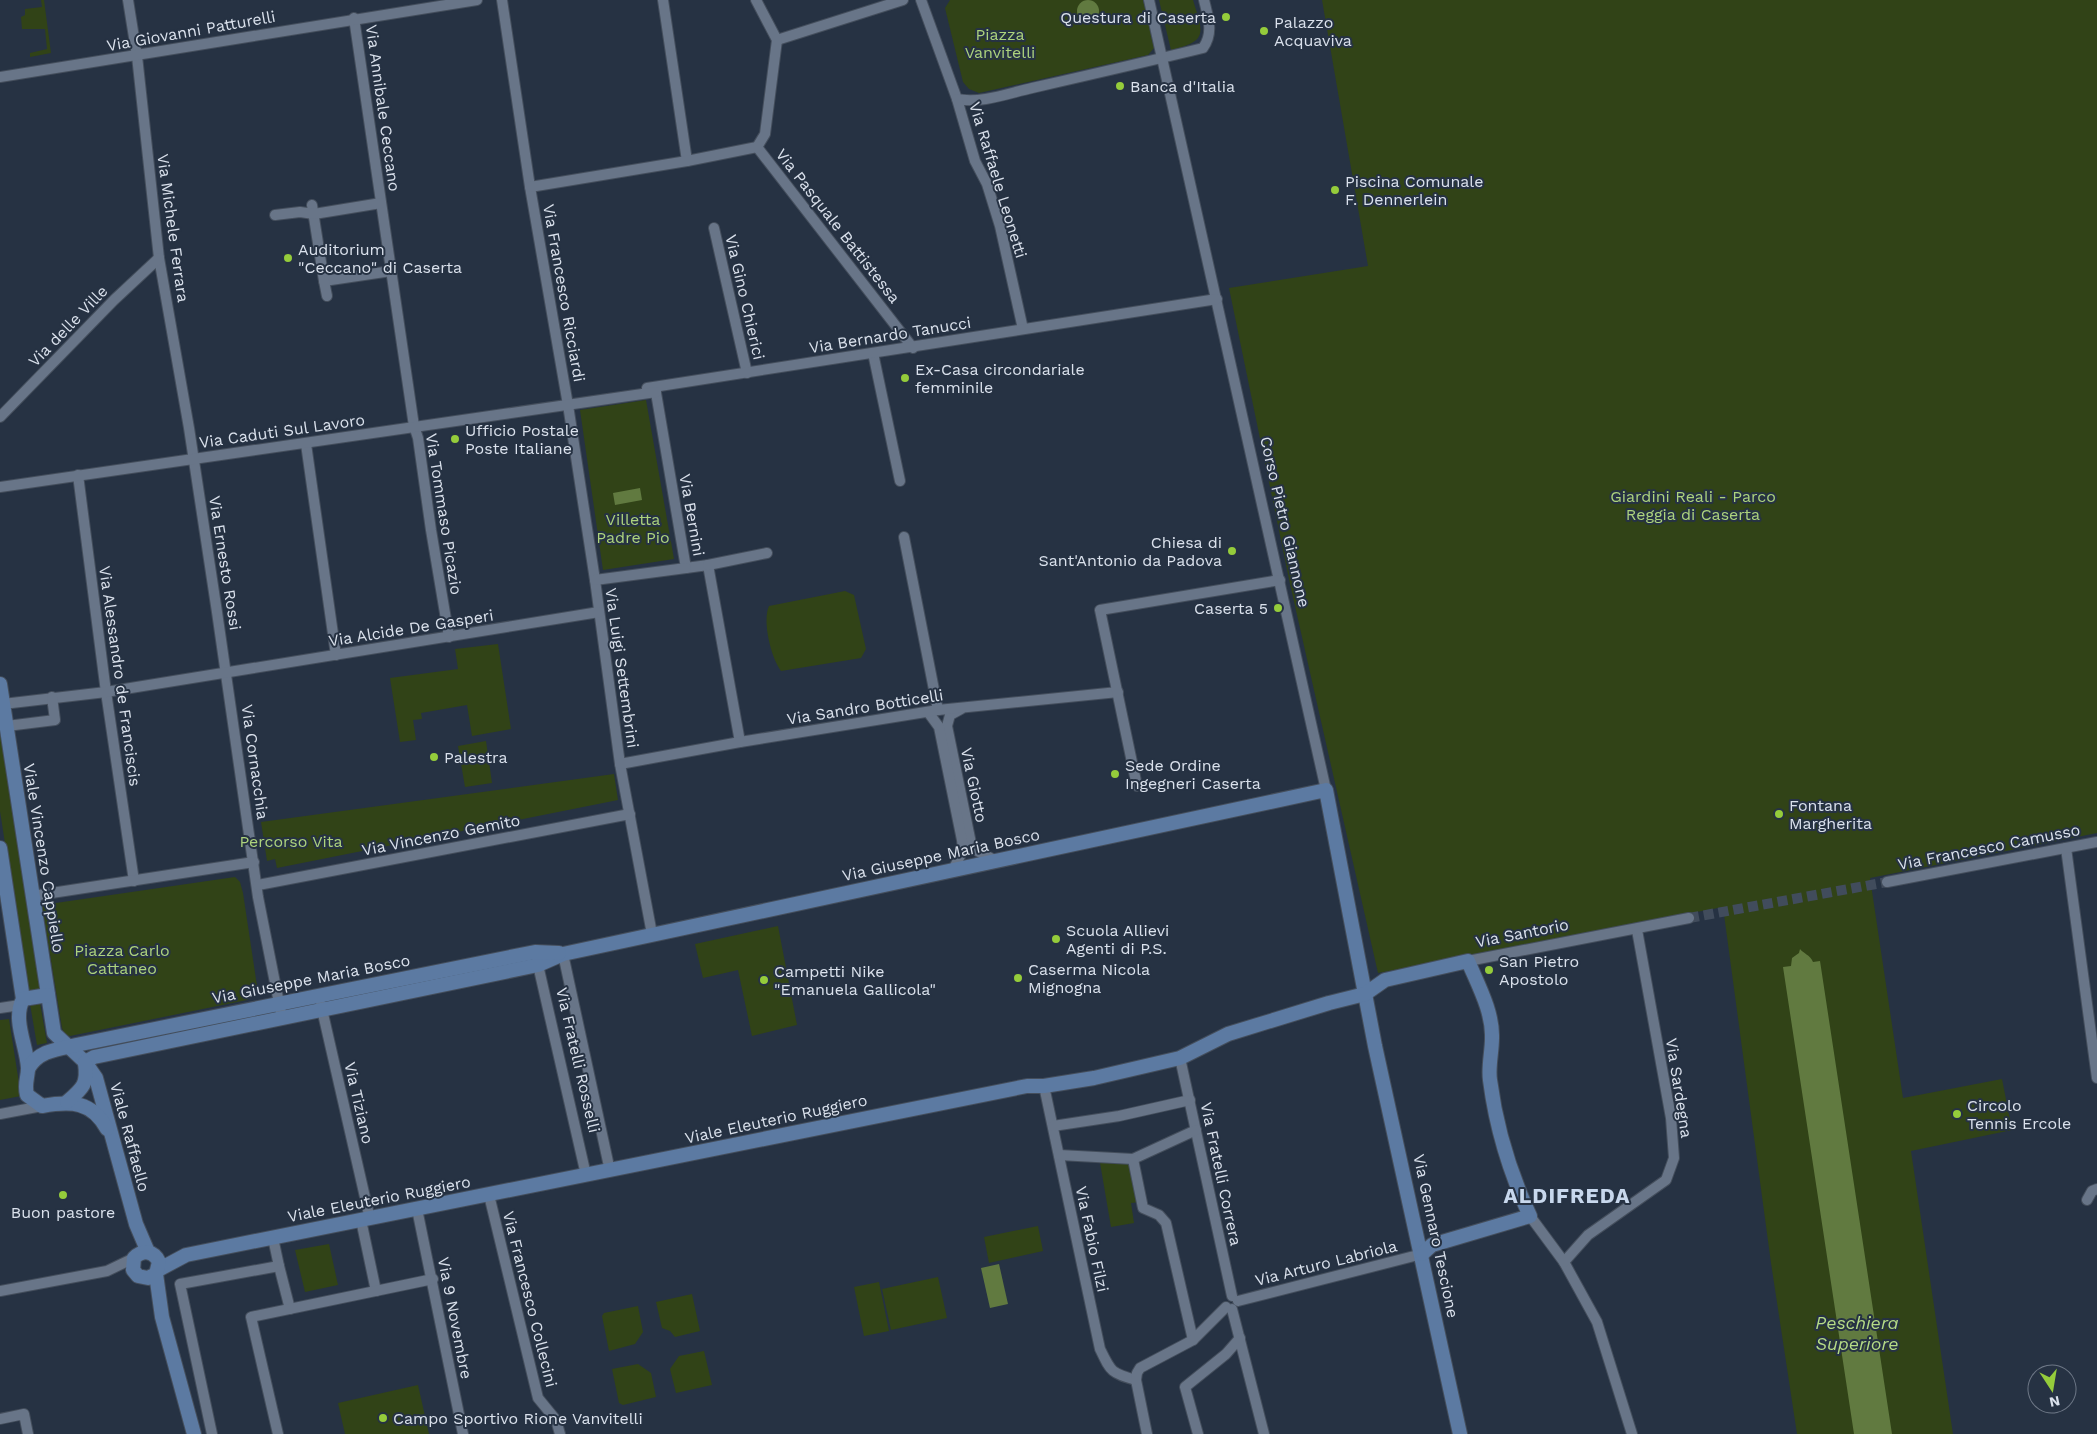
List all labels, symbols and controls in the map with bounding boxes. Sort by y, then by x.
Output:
street label: Via Giovanni Patturelli [105,7,277,55]
place label: Questura di Caserta [1060,8,1216,27]
marker: Questura di Caserta [1220,11,1232,23]
place label: Palazzo Acquaviva [1274,13,1352,50]
street label: Via Annibale Ceccano [362,23,404,193]
park label: Piazza Vanvitelli [965,25,1035,62]
marker: Palazzo Acquaviva [1258,25,1270,37]
place label: Banca d'Italia [1130,77,1235,96]
marker: Banca d'Italia [1114,80,1126,92]
street label: Via Raffaele Leonetti [965,100,1031,260]
street label: Via Pasquale Battistessa [772,145,904,307]
street label: Via Michele Ferrara [153,153,193,303]
place label: Piscina Comunale F. Dennerlein [1345,172,1484,209]
marker: Piscina Comunale F. Dennerlein [1329,184,1341,196]
street label: Via Francesco Ricciardi [539,203,589,383]
street label: Via Gino Chierici [721,233,769,361]
place label: Auditorium "Ceccano" di Caserta [298,240,462,277]
marker: Auditorium "Ceccano" di Caserta [282,252,294,264]
street label: Via delle Ville [24,281,112,371]
street label: Via Bernardo Tanucci [808,313,972,357]
place label: Ex-Casa circondariale femminile [915,360,1085,397]
marker: Ex-Casa circondariale femminile [899,372,911,384]
street label: Via Caduti Sul Lavoro [198,410,366,452]
place label: Ufficio Postale Poste Italiane [465,421,579,458]
street label: Via Tommaso Picazio [422,432,466,596]
marker: Ufficio Postale Poste Italiane [449,433,461,445]
street label: Corso Pietro Giannone [1256,435,1314,609]
street label: Via Bernini [675,472,709,558]
park label: Giardini Reali - Parco Reggia di Caserta [1610,487,1776,524]
street label: Via Ernesto Rossi [205,494,245,632]
park label: Villetta Padre Pio [596,510,670,547]
place label: Chiesa di Sant'Antonio da Padova [1039,533,1222,570]
marker: Chiesa di Sant'Antonio da Padova [1226,545,1238,557]
street label: Via Alessandro de Franciscis [95,565,145,787]
street label: Via Luigi Settembrini [601,587,643,749]
place label: Caserta 5 [1194,599,1268,618]
marker: Caserta 5 [1272,602,1284,614]
street label: Via Alcide De Gasperi [327,606,495,650]
street label: Via Sandro Botticelli [786,685,944,729]
street label: Via Cornacchia [238,703,272,821]
street label: Via Giotto [957,746,991,824]
place label: Palestra [444,748,507,767]
marker: Palestra [428,751,440,763]
place label: Sede Ordine Ingegneri Caserta [1125,756,1261,793]
street label: Viale Vincenzo Cappiello [20,762,68,954]
marker: Sede Ordine Ingegneri Caserta [1109,768,1121,780]
place label: Fontana Margherita [1789,796,1872,833]
marker: Fontana Margherita [1773,808,1785,820]
street label: Via Vincenzo Gemito [360,810,522,860]
street label: Via Francesco Camusso [1896,820,2082,874]
street label: Via Giuseppe Maria Bosco [840,825,1042,885]
park label: Percorso Vita [239,832,343,851]
street label: Via Santorio [1474,915,1570,951]
place label: Scuola Allievi Agenti di P.S. [1066,921,1169,958]
marker: Scuola Allievi Agenti di P.S. [1050,933,1062,945]
park label: Piazza Carlo Cattaneo [74,941,170,978]
street label: Via Giuseppe Maria Bosco [210,950,412,1008]
place label: San Pietro Apostolo [1499,952,1579,989]
place label: Caserma Nicola Mignogna [1028,960,1150,997]
place label: Campetti Nike "Emanuela Gallicola" [774,962,936,999]
marker: San Pietro Apostolo [1483,964,1495,976]
marker: Caserma Nicola Mignogna [1012,972,1024,984]
marker: Campetti Nike "Emanuela Gallicola" [758,974,770,986]
street label: Via Fratelli Rosselli [552,986,604,1134]
street label: Via Sardegna [1662,1037,1696,1139]
street label: Via Tiziano [340,1060,378,1146]
street label: Viale Raffaello [106,1080,154,1194]
street label: Viale Eleuterio Ruggiero [683,1090,869,1148]
place label: Circolo Tennis Ercole [1967,1096,2071,1133]
street label: Via Fratelli Correra [1196,1100,1246,1248]
marker: Circolo Tennis Ercole [1951,1108,1963,1120]
street label: Via Gennaro Tescione [1409,1152,1463,1320]
street label: Viale Eleuterio Ruggiero [286,1172,472,1226]
district label: ALDIFREDA [1504,1183,1630,1208]
street label: Via Fabio Filzi [1071,1184,1113,1294]
marker: Buon pastore [57,1189,69,1201]
place label: Buon pastore [11,1203,115,1222]
street label: Via Francesco Collecini [499,1209,561,1389]
street label: Via Arturo Labriola [1253,1236,1399,1290]
street label: Via 9 Novembre [434,1255,476,1381]
water label: Peschiera Superiore [1815,1312,1899,1354]
north arrow [2027,1364,2077,1414]
text: N [2048,1393,2061,1411]
place label: Campo Sportivo Rione Vanvitelli [393,1409,643,1428]
marker: Campo Sportivo Rione Vanvitelli [377,1412,389,1424]

